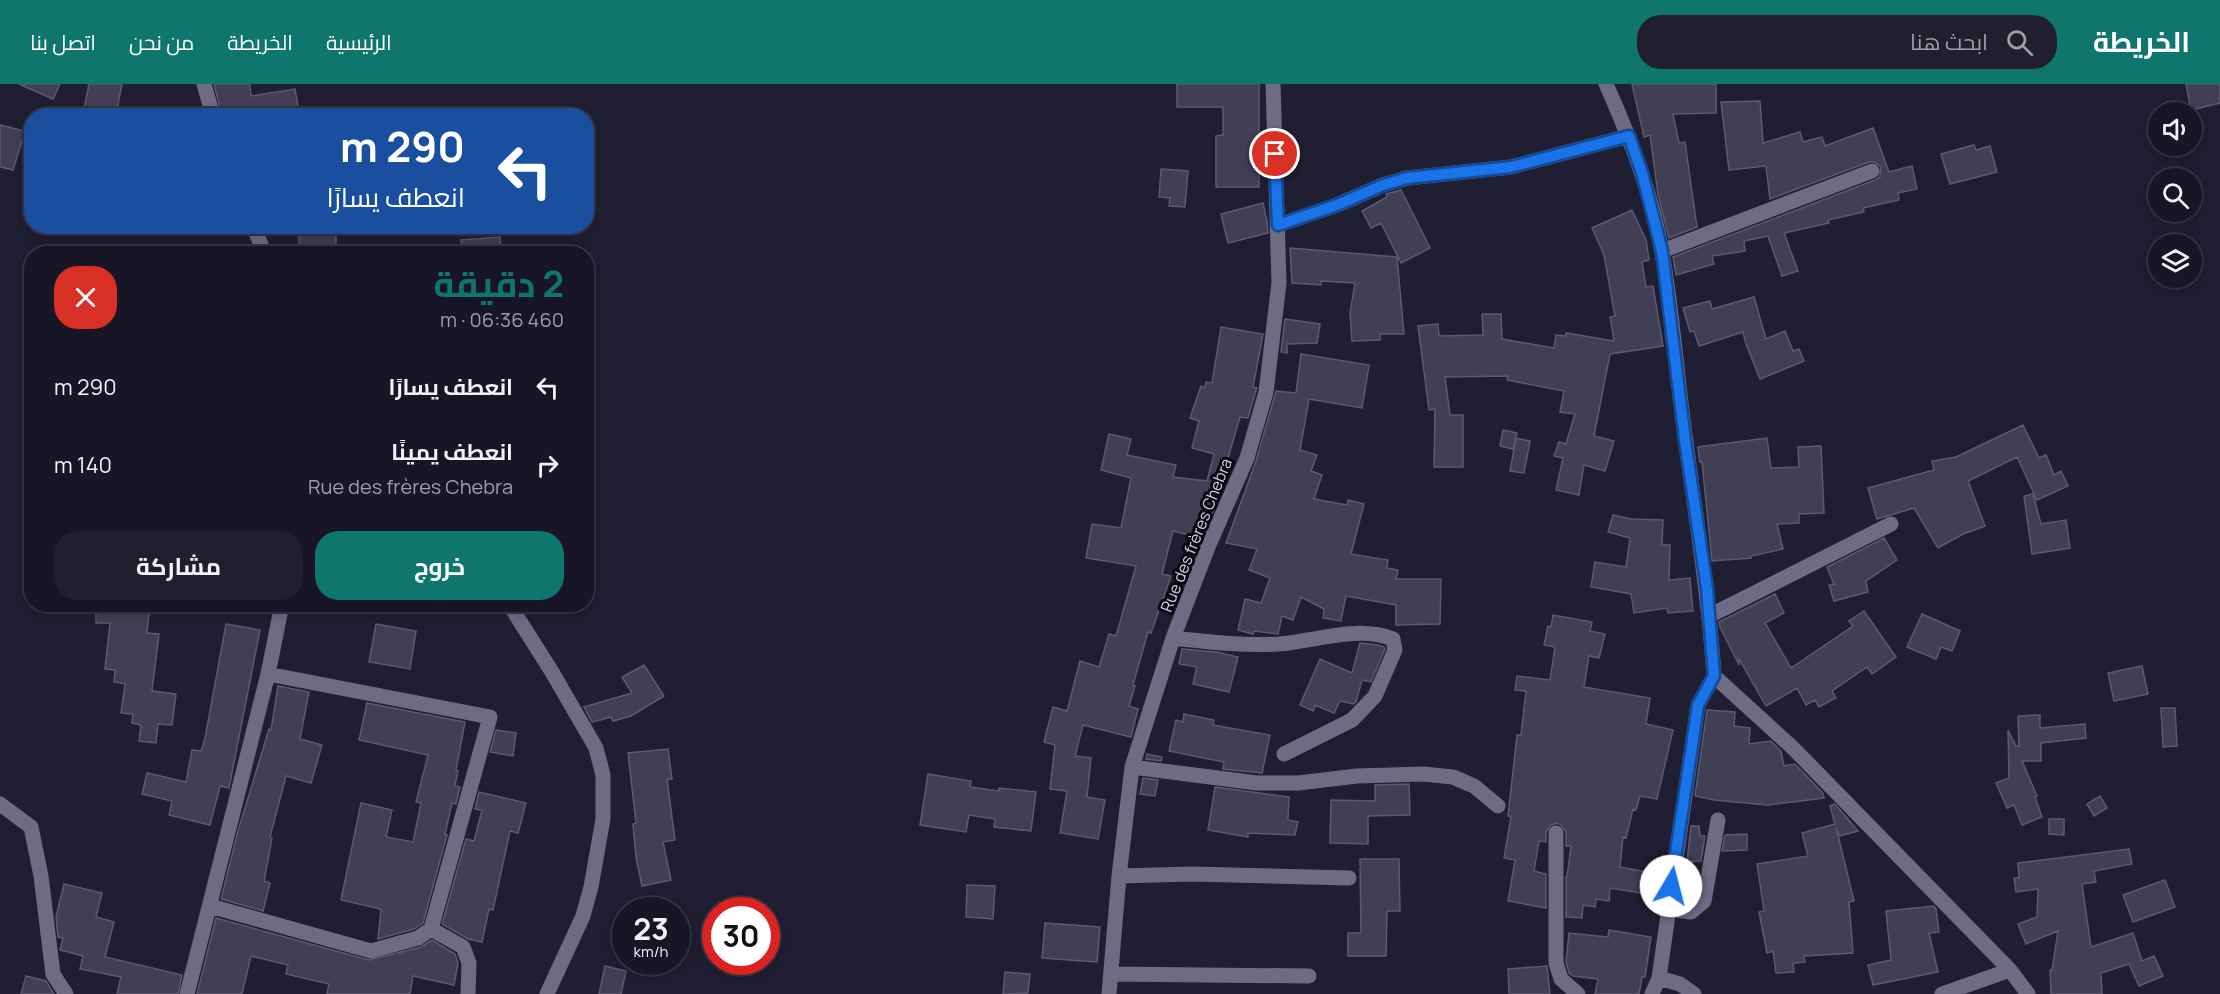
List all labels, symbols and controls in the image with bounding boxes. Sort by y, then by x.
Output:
search box [1637,15,2057,69]
text: الخريطة [2093,22,2190,60]
icon: search [2003,26,2036,59]
text: ابحث هنا [1910,27,1988,57]
text: اتصل بنا [30,28,96,56]
text: من نحن [129,28,194,56]
text: الخريطة [227,28,293,56]
text: الرئيسية [326,28,392,56]
map controls [2148,102,2202,288]
button: sound [2148,102,2202,156]
text: 290 m [340,117,465,175]
pin [1249,128,1300,179]
icon: left [486,132,564,210]
icon: arrive [1258,137,1291,170]
button: search [2148,168,2202,222]
text: انعطف يسارًا [326,178,465,215]
button: layers [2148,234,2202,288]
text: 2 دقيقة [434,259,564,308]
button: close [54,266,117,329]
text: 460 m · 06:36 [440,306,564,333]
icon: left [531,371,564,404]
text: 290 m [54,372,117,402]
text: انعطف يسارًا [389,372,513,402]
text: انعطف يمينًا [391,437,513,467]
icon: right [531,449,564,482]
text: 140 m [54,450,112,480]
street label: Rue des frères Chebra [1155,455,1237,615]
text: Rue des frères Chebra [308,473,513,500]
button: مشاركة [54,531,303,600]
button: خروج [315,531,564,600]
position arrow [1639,854,1703,918]
speed limit sign: 30 [702,897,780,975]
text: 23 [633,908,669,949]
text: km/h [634,941,668,962]

